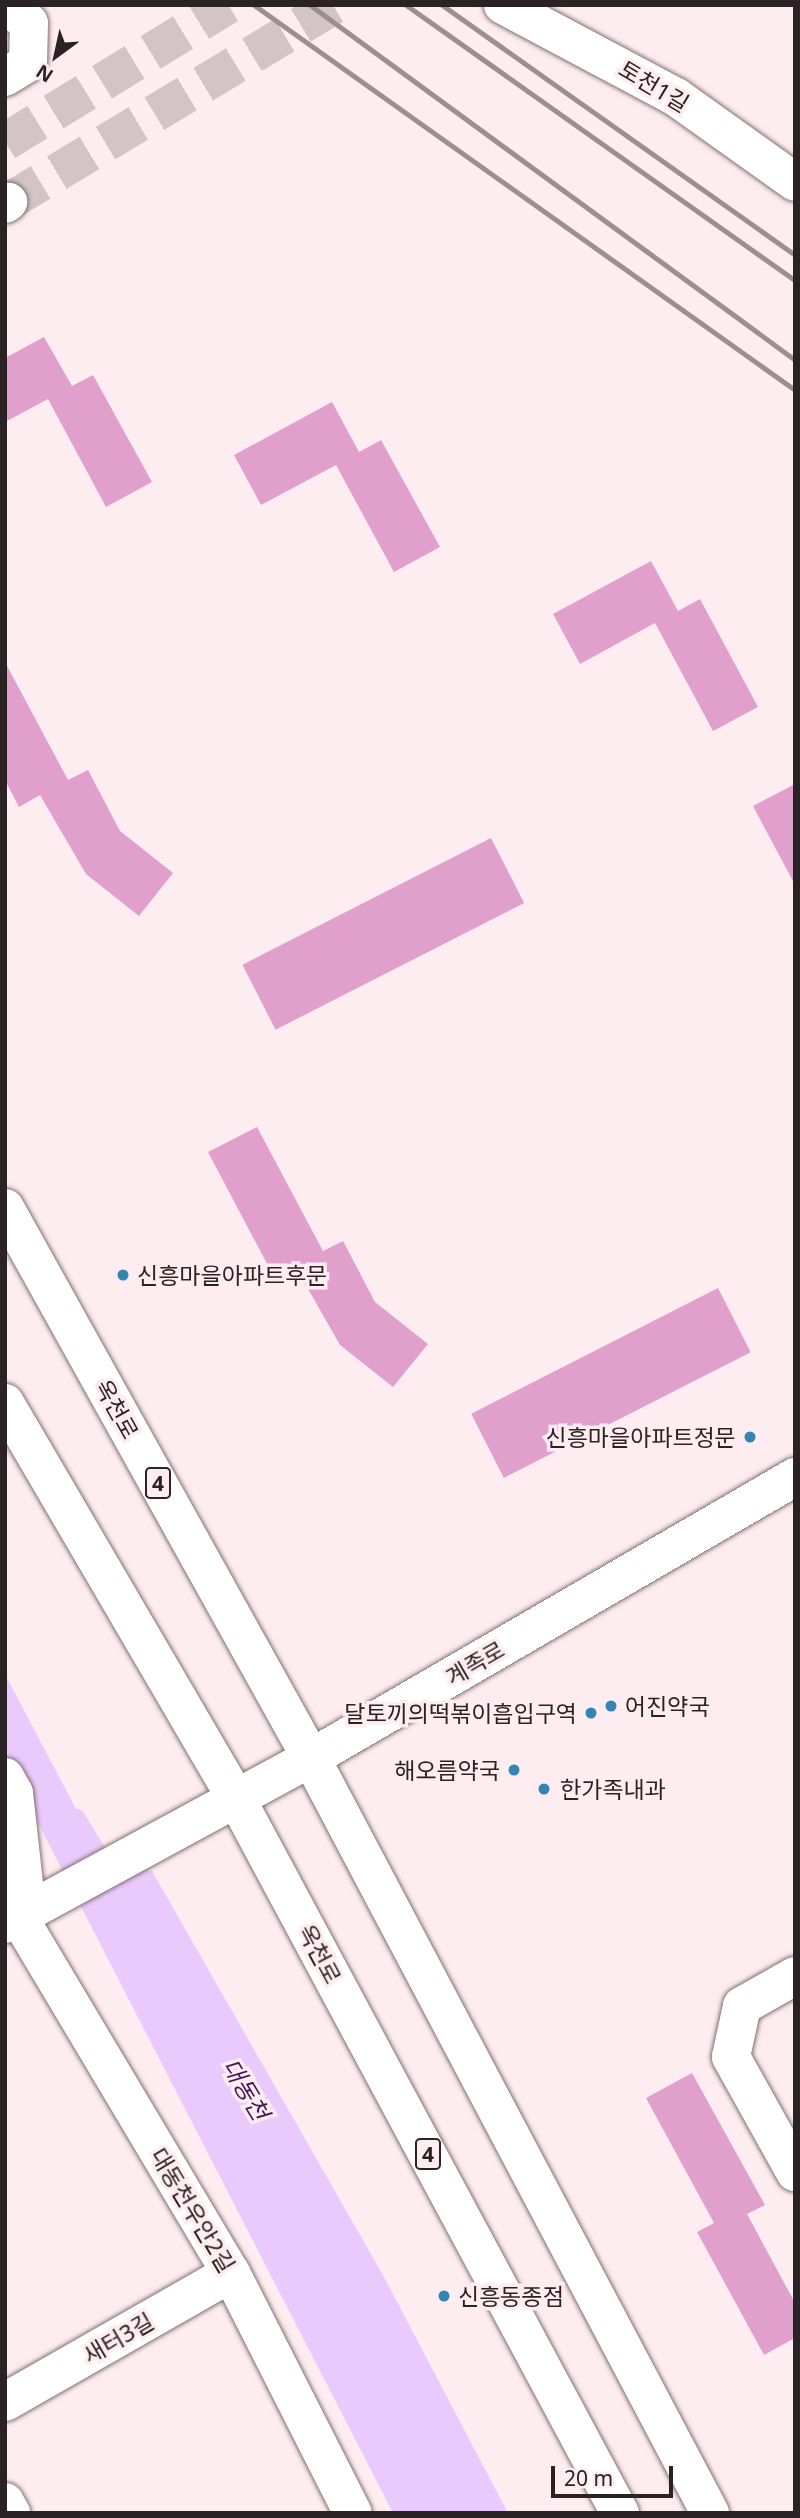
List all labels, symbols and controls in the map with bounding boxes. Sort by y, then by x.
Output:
north arrow [21,21,91,91]
street label: 토천1길 [614,54,694,118]
text: N [31,59,58,89]
place label: 신흥마을아파트후문 [137,1261,327,1289]
marker: 신흥마을아파트후문 [115,1267,131,1283]
street label: 옥천로 [90,1375,144,1443]
place label: 신흥마을아파트정문 [546,1423,736,1451]
marker: 신흥마을아파트정문 [742,1429,758,1445]
road number: 4 [144,1466,172,1500]
street label: 계족로 [441,1635,509,1691]
place label: 어진약국 [625,1692,710,1720]
marker: 어진약국 [603,1698,619,1714]
place label: 달토끼의떡볶이흡입구역 [344,1699,577,1727]
marker: 달토끼의떡볶이흡입구역 [583,1705,599,1721]
place label: 해오름약국 [394,1756,500,1784]
marker: 해오름약국 [506,1762,522,1778]
place label: 한가족내과 [560,1775,666,1803]
marker: 한가족내과 [534,1779,554,1799]
street label: 옥천로 [293,1919,347,1989]
water label: 대동천 [217,2053,275,2125]
road number: 4 [414,2136,442,2172]
street label: 대동천우안2길 [145,2143,241,2277]
place label: 신흥동종점 [458,2282,564,2310]
marker: 신흥동종점 [436,2288,452,2304]
street label: 새터3길 [78,2307,158,2369]
scale bar [555,2452,678,2496]
text: 20 m [564,2464,613,2492]

